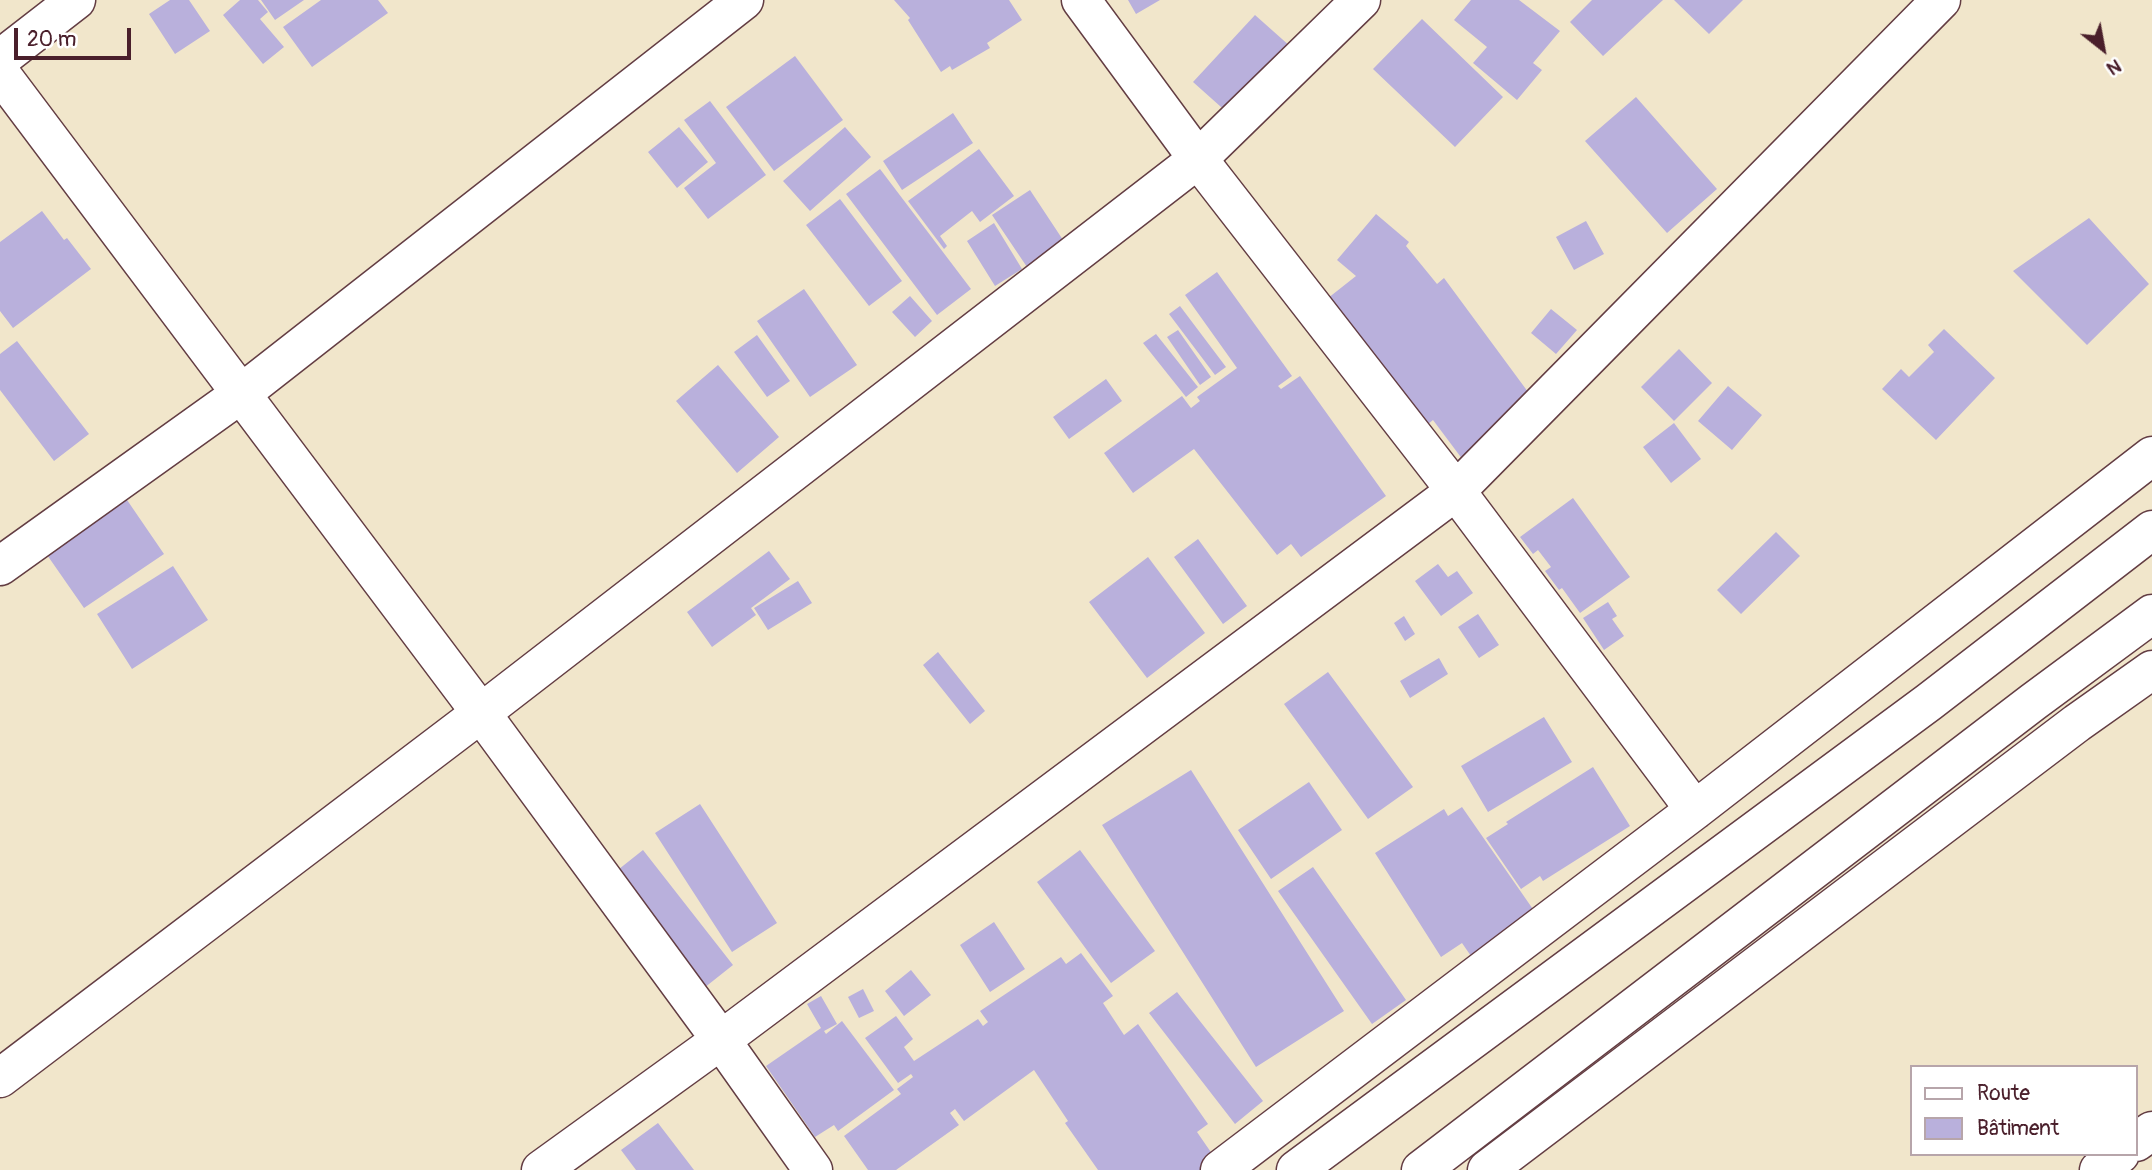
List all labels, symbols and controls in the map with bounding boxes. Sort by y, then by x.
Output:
scale bar [18,14,135,58]
north arrow [2068,14,2138,84]
text: 20 m [27,26,76,53]
text: N [2102,53,2126,81]
legend [1910,1065,2138,1156]
text: Route [1977,1080,2030,1107]
text: Bâtiment [1977,1115,2059,1142]

